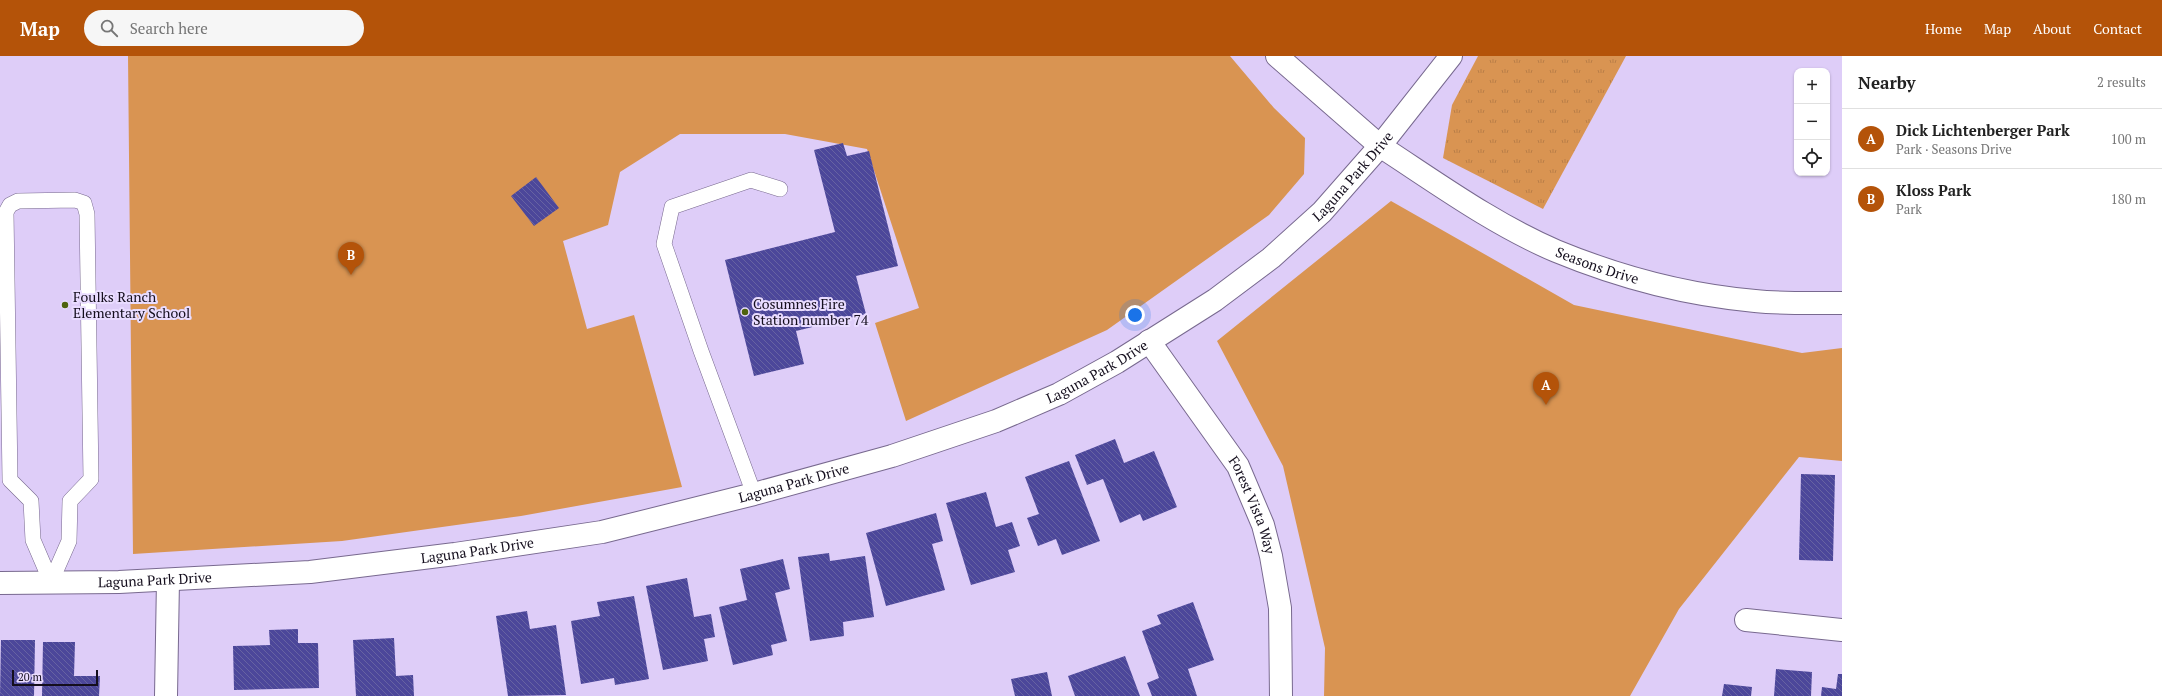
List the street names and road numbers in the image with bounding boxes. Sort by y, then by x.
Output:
street label: Laguna Park Drive [1308,127,1397,225]
street label: Seasons Drive [1553,242,1641,288]
street label: Laguna Park Drive [1043,335,1151,407]
street label: Forest Vista Way [1225,452,1280,557]
street label: Laguna Park Drive [736,458,851,507]
street label: Laguna Park Drive [420,532,535,567]
street label: Laguna Park Drive [98,567,212,591]

